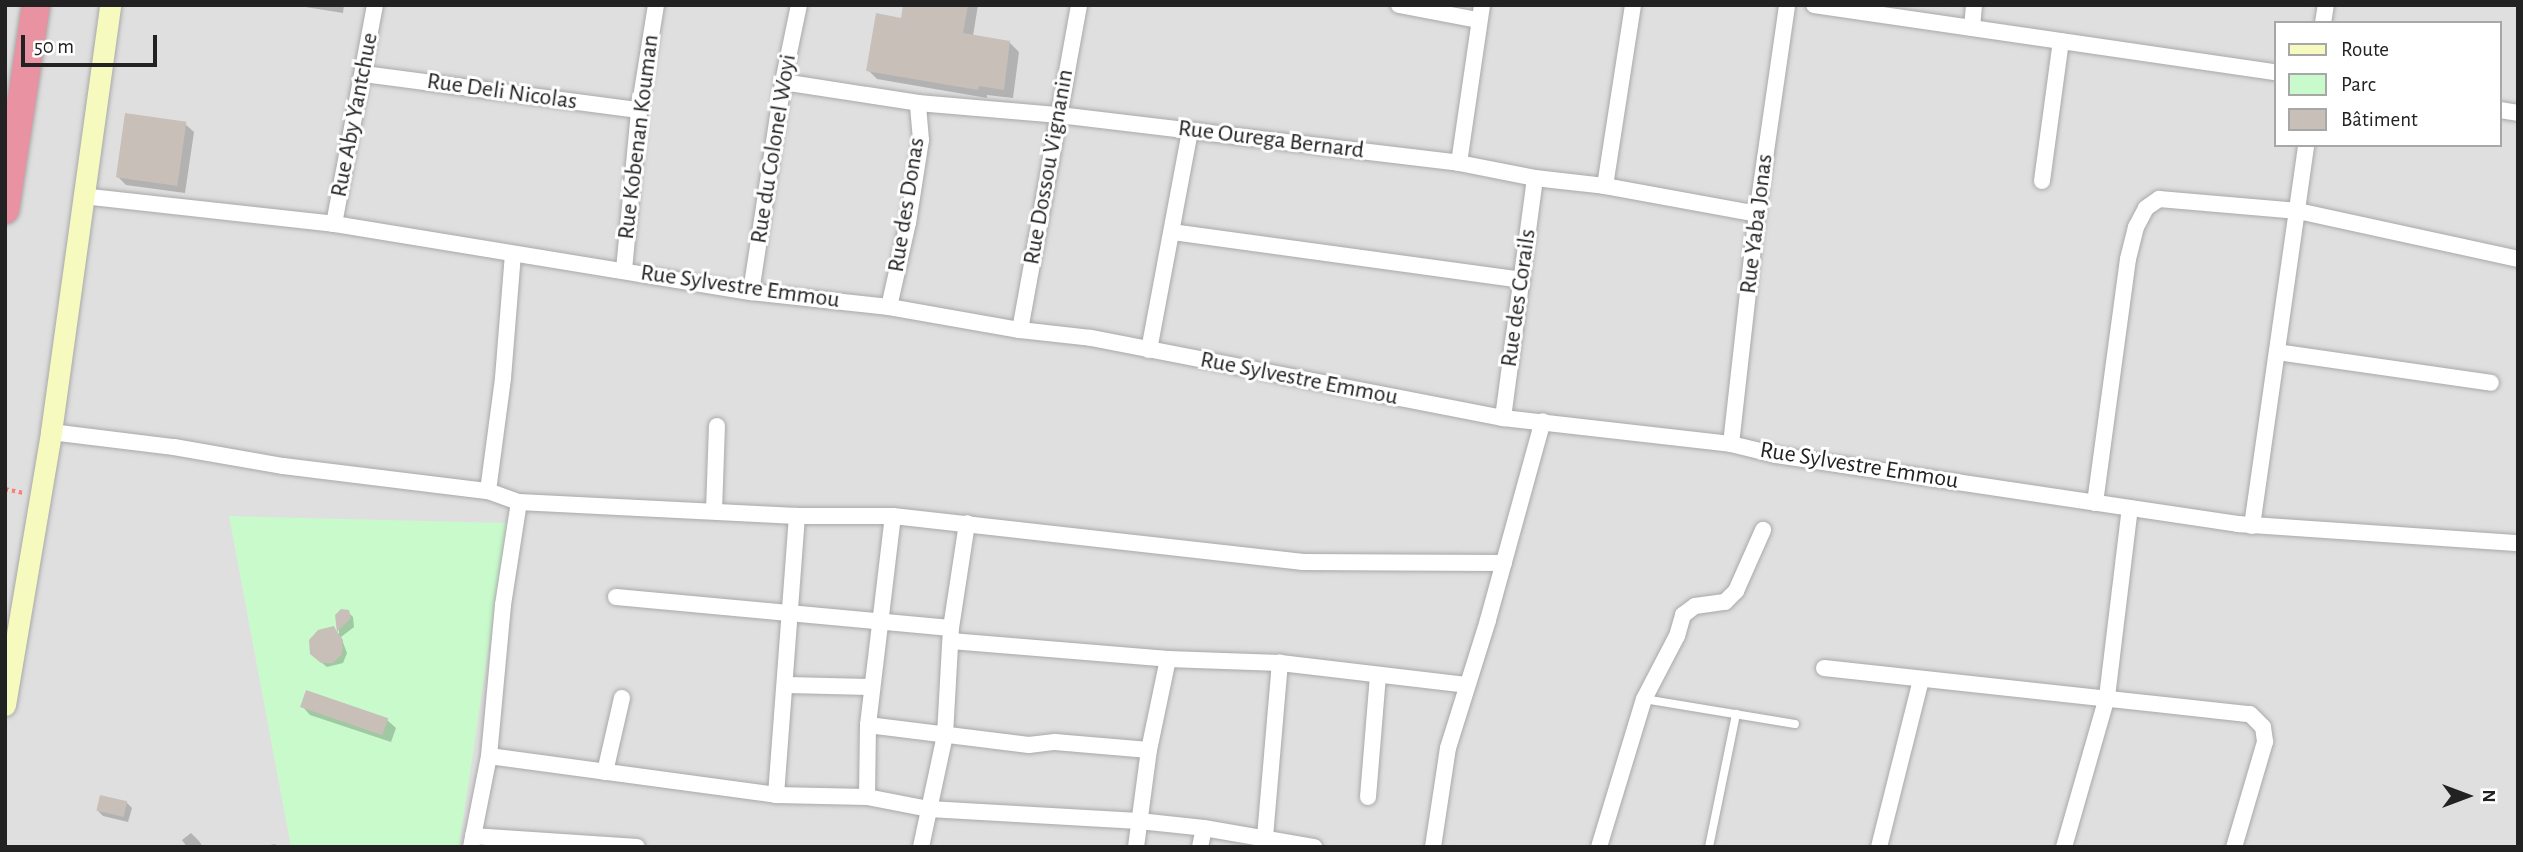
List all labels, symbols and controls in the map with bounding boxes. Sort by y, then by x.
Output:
scale bar [24,21,161,65]
legend [2274,21,2502,147]
street label: Rue Aby Yantchue [325,30,385,200]
street label: Rue Kobenan Kouman [612,33,666,241]
text: 50 m [34,36,74,57]
text: Route [2341,39,2389,60]
street label: Rue du Colonel Woyi [745,52,803,246]
street label: Rue Deli Nicolas [425,67,579,117]
street label: Rue Dossou Vignanin [1018,67,1080,267]
text: Parc [2341,74,2376,95]
text: Bâtiment [2341,109,2418,130]
street label: Rue Ourega Bernard [1176,114,1366,166]
street label: Rue des Donas [882,136,932,274]
street label: Rue Yaba Jonas [1734,152,1780,296]
street label: Rue des Corails [1495,227,1543,369]
street label: Rue Sylvestre Emmou [639,259,841,315]
street label: Rue Sylvestre Emmou [1198,346,1400,412]
street label: Rue Sylvestre Emmou [1758,436,1960,496]
north arrow [2432,761,2502,831]
text: N [2479,789,2498,803]

